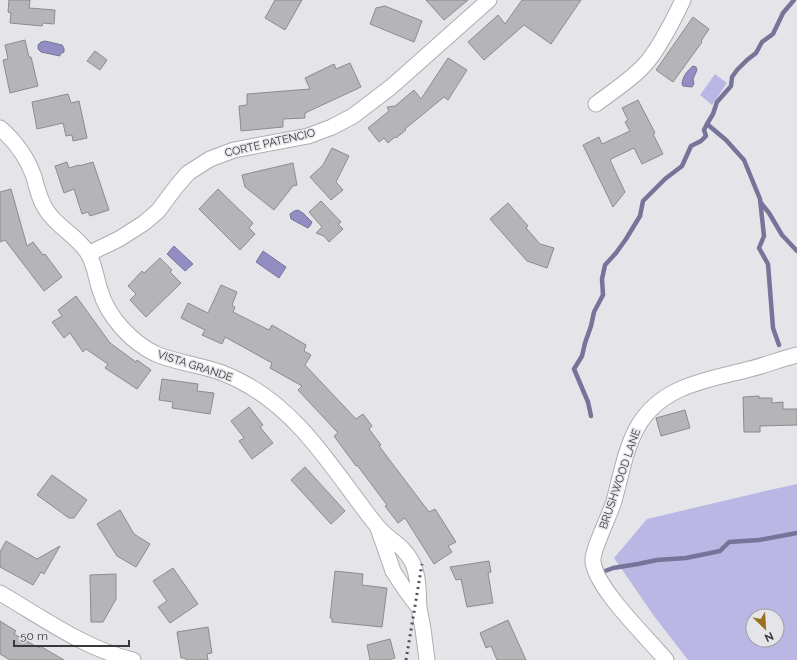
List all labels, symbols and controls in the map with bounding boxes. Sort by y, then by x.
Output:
street label: CORTE PATENCIO [223,126,317,160]
street label: VISTA GRANDE [156,348,234,384]
street label: BRUSHWOOD LANE [597,427,643,531]
north arrow [745,608,785,648]
scale bar [14,622,129,648]
text: 50 m [20,629,48,643]
text: N [762,629,776,644]

